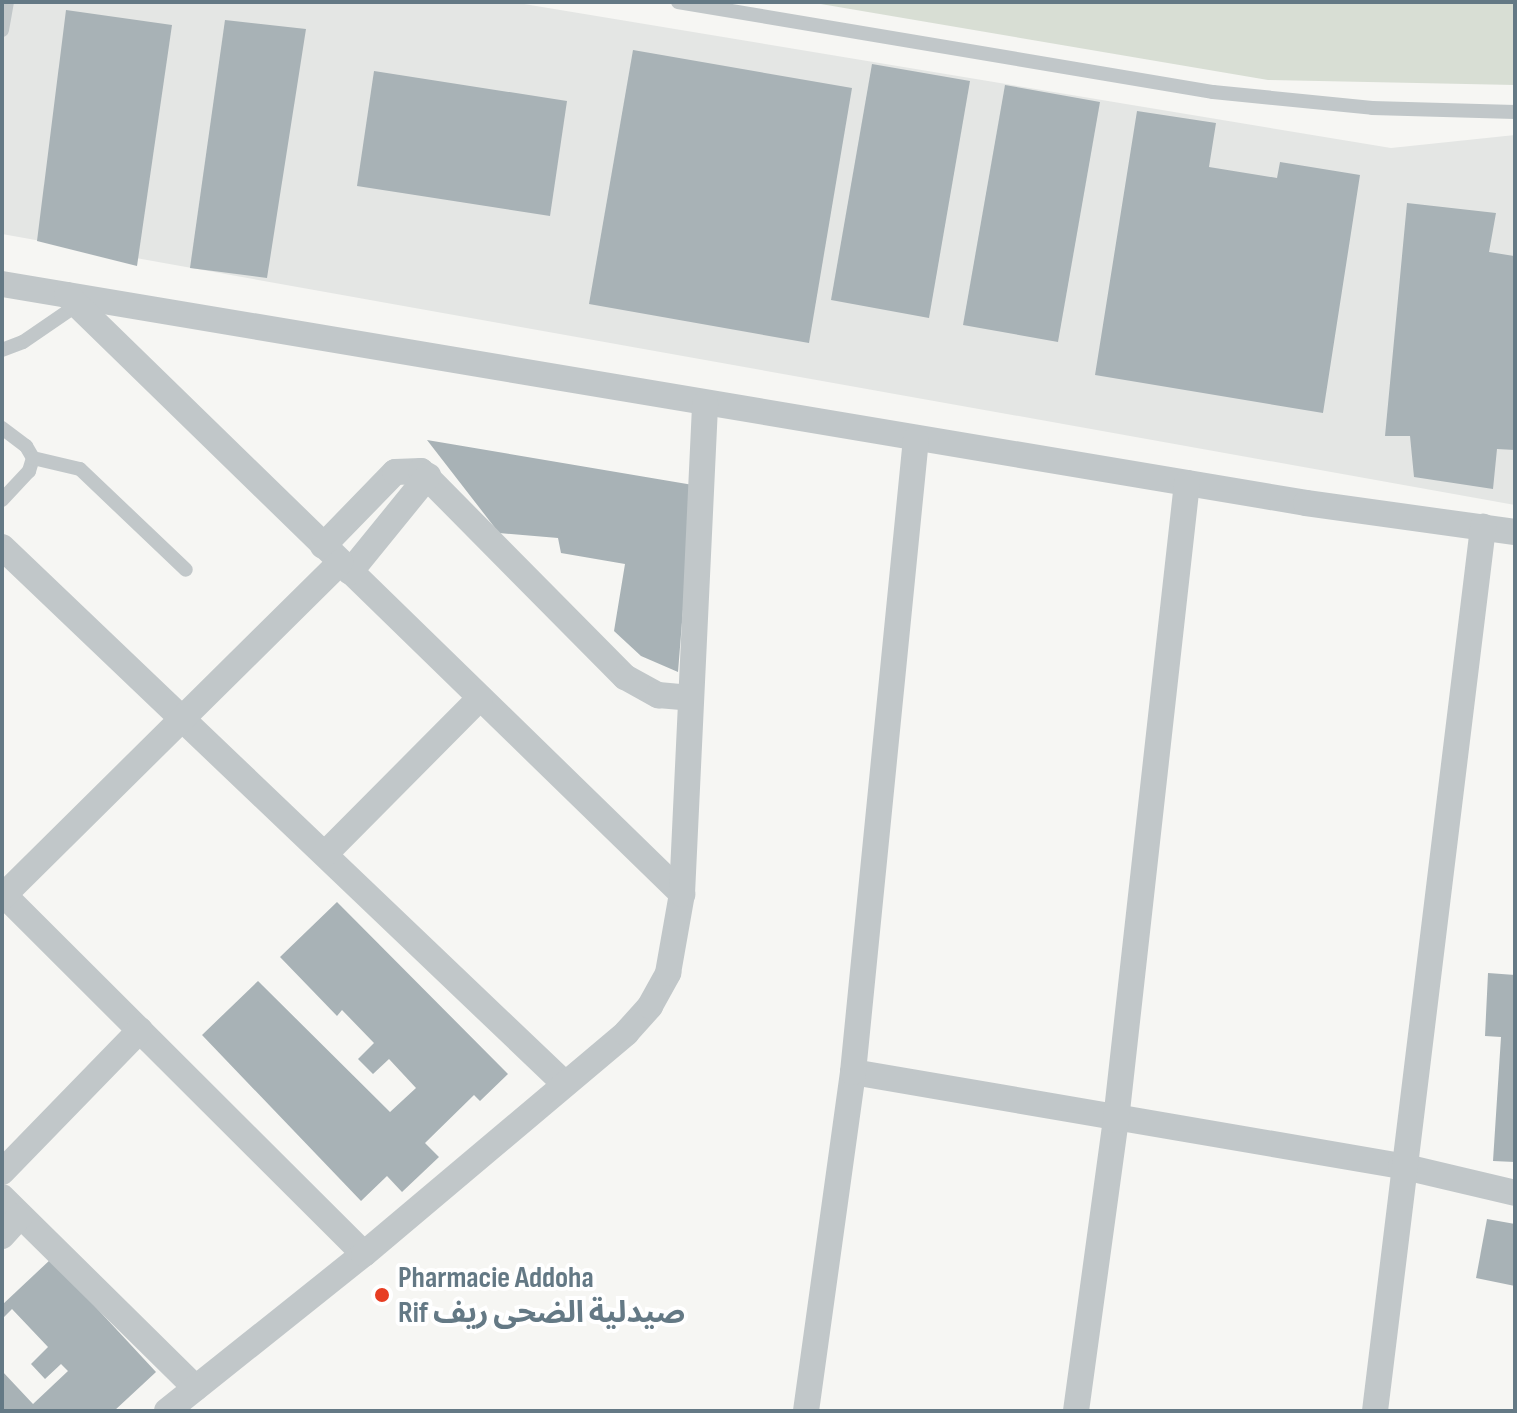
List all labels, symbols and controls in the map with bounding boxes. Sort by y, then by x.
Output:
place label: Pharmacie Addoha Rif صيدلية الضحى ريف [398,1260,685,1330]
marker: Pharmacie Addoha Rif صيدلية الضحى ريف [373,1286,391,1304]

